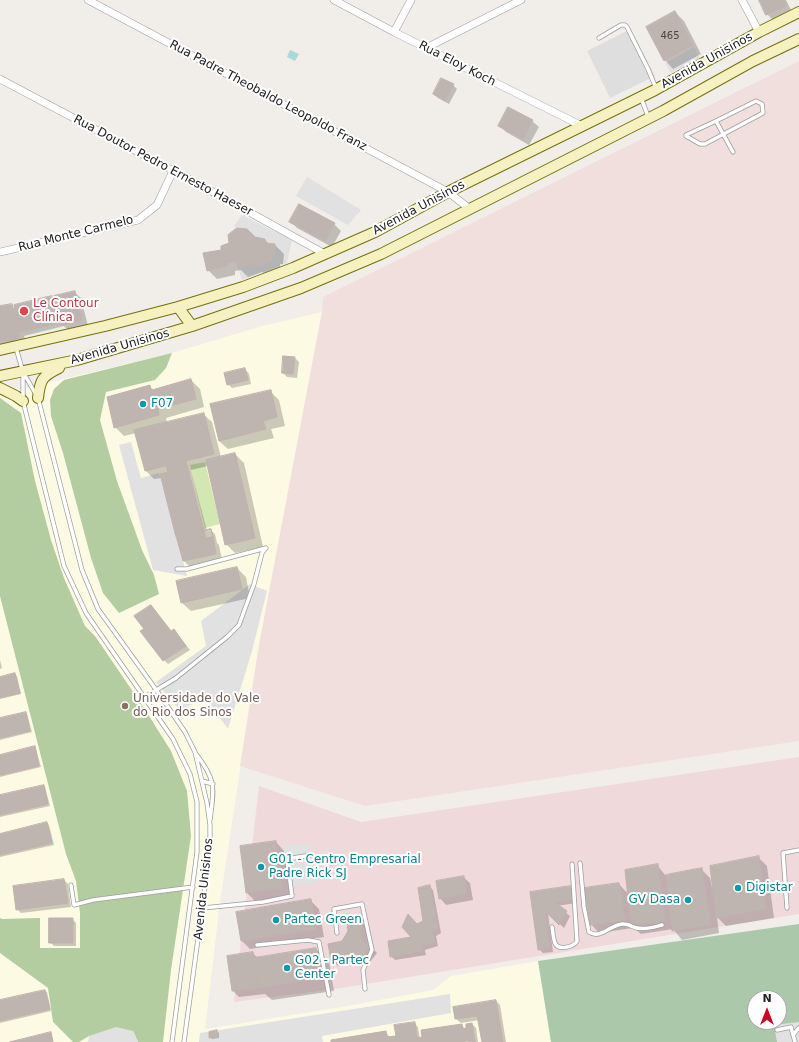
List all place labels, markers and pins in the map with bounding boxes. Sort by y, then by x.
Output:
place label: Le Contour Clínica [33,297,99,325]
marker: Le Contour Clínica [18,305,30,317]
place label: F07 [151,397,173,411]
marker: F07 [138,399,148,409]
place label: Universidade do Vale do Rio dos Sinos [133,692,260,720]
marker: Universidade do Vale do Rio dos Sinos [120,701,130,711]
place label: G01 - Centro Empresarial Padre Rick SJ [269,853,421,881]
marker: G01 - Centro Empresarial Padre Rick SJ [256,862,266,872]
place label: Digistar [746,881,793,895]
marker: Digistar [733,883,743,893]
place label: GV Dasa [628,893,680,907]
marker: GV Dasa [683,895,693,905]
place label: Partec Green [284,913,362,927]
marker: Partec Green [271,915,281,925]
place label: G02 - Partec Center [295,954,369,982]
marker: G02 - Partec Center [282,963,292,973]

